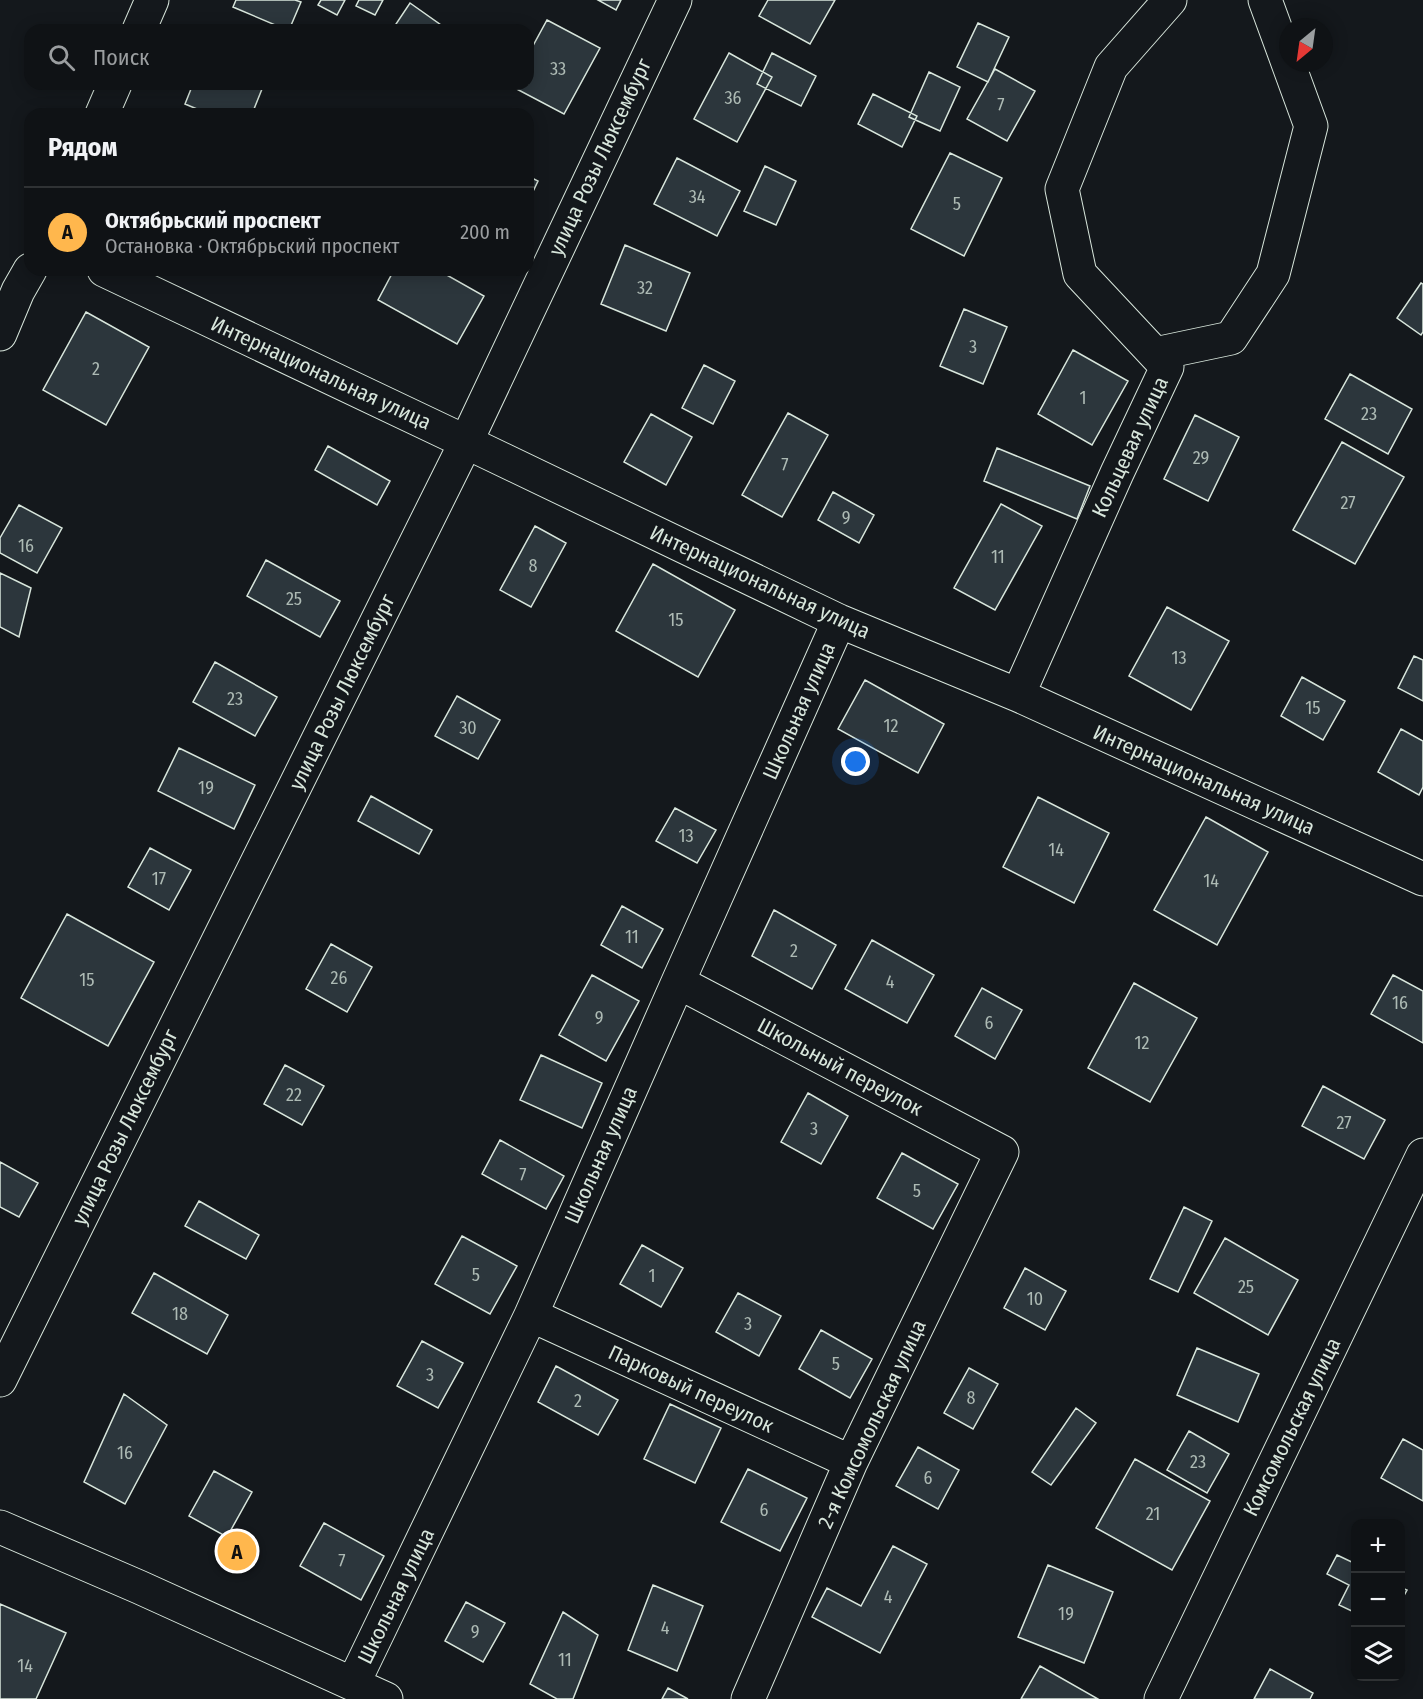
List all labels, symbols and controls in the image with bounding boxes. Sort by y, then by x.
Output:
north arrow [1279,18,1333,72]
search box [24,24,534,90]
icon: search [45,41,78,74]
text: Поиск [93,44,149,71]
street label: улица Розы Люксембург [543,53,658,260]
house number: 33 [550,58,566,80]
house number: 36 [724,87,742,109]
house number: 7 [997,94,1005,116]
text: Рядом [48,132,117,163]
house number: 34 [689,186,706,208]
house number: 5 [953,193,961,215]
text: Октябрьский проспект [105,207,321,234]
text: A [62,220,73,244]
text: 200 m [460,220,510,244]
text: Остановка · Октябрьский проспект [105,234,399,258]
house number: 32 [637,277,653,299]
street label: Интернациональная улица [207,311,435,435]
house number: 3 [969,336,977,358]
house number: 2 [92,358,100,380]
street label: Кольцевая улица [1086,373,1174,521]
house number: 1 [1079,387,1087,409]
house number: 23 [1361,403,1377,425]
house number: 29 [1193,447,1209,469]
house number: 7 [781,454,789,476]
house number: 27 [1340,492,1356,514]
house number: 9 [842,507,850,529]
street label: Интернациональная улица [646,520,874,644]
house number: 16 [18,535,34,557]
house number: 11 [991,546,1005,568]
house number: 8 [529,555,538,577]
house number: 25 [286,588,302,610]
street label: улица Розы Люксембург [283,589,401,794]
house number: 15 [668,609,684,631]
street label: Школьная улица [757,638,841,784]
house number: 13 [1171,647,1187,669]
house number: 23 [227,688,243,710]
house number: 15 [1305,697,1321,719]
house number: 12 [884,715,899,737]
house number: 30 [459,717,477,739]
street label: Интернациональная улица [1089,719,1319,841]
your location [841,747,870,776]
house number: 19 [198,777,214,799]
house number: 13 [678,825,694,847]
house number: 14 [1048,839,1064,861]
house number: 17 [152,868,166,890]
house number: 14 [1203,870,1219,892]
house number: 11 [625,926,639,948]
house number: 2 [790,940,798,962]
house number: 26 [331,967,348,989]
house number: 15 [79,969,95,991]
house number: 4 [886,971,895,993]
house number: 16 [1392,992,1408,1014]
house number: 9 [595,1007,603,1029]
street label: Школьный переулок [753,1012,927,1122]
house number: 6 [985,1012,994,1034]
street label: улица Розы Люксембург [66,1024,184,1229]
house number: 12 [1135,1032,1150,1054]
street label: Школьная улица [559,1082,643,1228]
house number: 22 [286,1084,302,1106]
house number: 27 [1336,1112,1352,1134]
house number: 3 [810,1118,818,1140]
house number: 7 [519,1164,527,1186]
house number: 5 [913,1180,921,1202]
house number: 5 [472,1264,480,1286]
house number: 1 [648,1265,656,1287]
house number: 25 [1238,1276,1254,1298]
house number: 10 [1027,1288,1043,1310]
house number: 18 [172,1303,188,1325]
house number: 3 [744,1313,752,1335]
street label: 2-я Комсомольская улица [812,1315,932,1533]
street label: Комсомольская улица [1238,1334,1346,1520]
street label: Парковый переулок [604,1339,778,1439]
house number: 5 [832,1353,840,1375]
house number: 3 [426,1364,434,1386]
house number: 8 [967,1387,976,1409]
house number: 2 [574,1390,582,1412]
house number: 16 [117,1442,133,1464]
house number: 23 [1190,1451,1206,1473]
house number: 6 [924,1467,933,1489]
house number: 6 [760,1499,769,1521]
house number: 21 [1146,1503,1160,1525]
map controls [1351,1519,1405,1681]
button: + [1351,1519,1405,1573]
street label: Школьная улица [352,1524,440,1668]
pin: A [218,1528,256,1574]
house number: 7 [338,1550,346,1572]
button: − [1351,1573,1405,1627]
house number: 4 [884,1586,893,1608]
house number: 19 [1058,1603,1074,1625]
house number: 4 [661,1617,670,1639]
house number: 9 [471,1621,479,1643]
button: layers [1351,1627,1405,1681]
house number: 11 [558,1649,572,1671]
house number: 14 [17,1655,33,1677]

